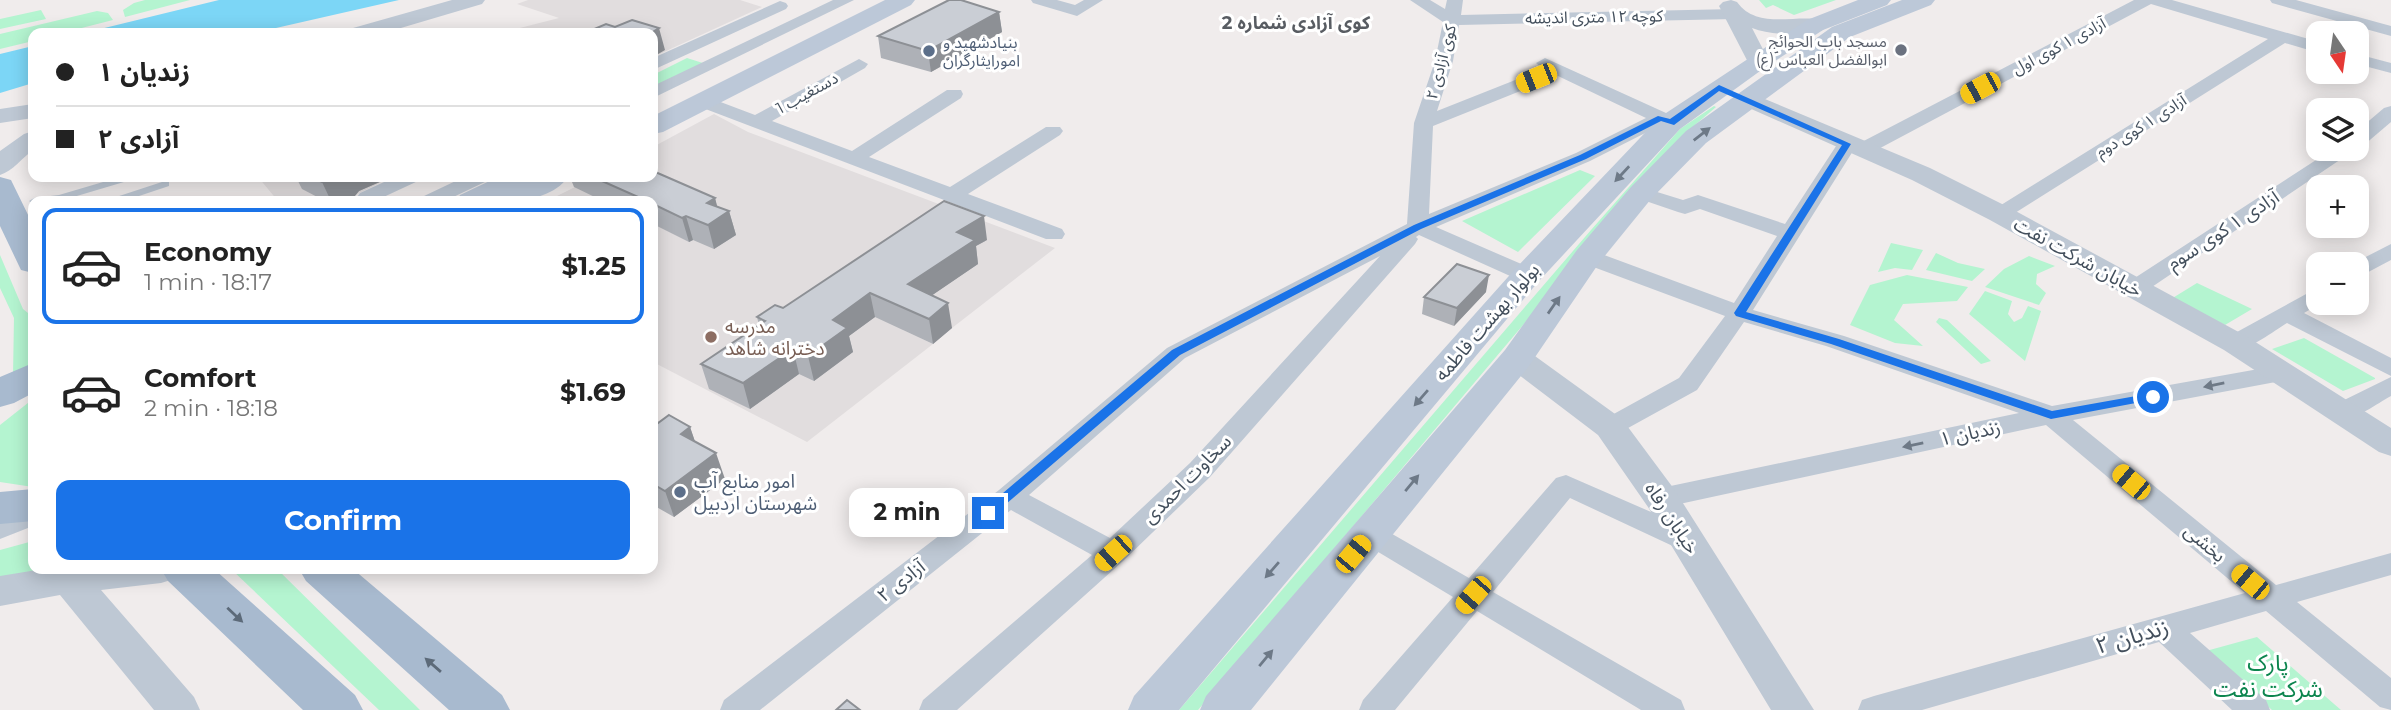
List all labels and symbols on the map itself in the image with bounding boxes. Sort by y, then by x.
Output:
street label: کوچه ۱۲ متری اندیشه [1525,6,1664,29]
district label: کوی آزادی شماره 2 [1222,12,1371,34]
street label: آزادی ۱ کوی اول [2009,13,2111,79]
north arrow [2306,21,2370,84]
street label: کوی آزادی ۲ [1422,22,1460,101]
place label: مسجد باب الحوائج ابوالفضل العباس (ع) [1756,32,1887,72]
place label: بنیادشهید و امورایثارگران [943,33,1020,70]
marker: مسجد باب الحوائج ابوالفضل العباس (ع) [1893,42,1909,58]
marker: بنیادشهید و امورایثارگران [921,43,937,59]
car [1513,60,1560,96]
street label: دستغیب 1 [773,68,841,118]
car [1957,69,2004,107]
street label: آزادی ۱ کوی دوم [2092,90,2193,164]
one-way arrow [1693,127,1711,141]
one-way arrow [1615,165,1631,182]
street label: آزادی ۱ کوی سوم [2163,184,2286,277]
street label: خیابان شرکت نفت [2010,212,2146,302]
street label: بولوار بهشت فاطمه [1430,259,1544,385]
one-way arrow [1547,296,1561,314]
place label: مدرسه دخترانه شاهد [725,315,825,360]
marker: مدرسه دخترانه شاهد [703,329,719,345]
one-way arrow [2203,380,2225,391]
route start [2137,381,2169,413]
one-way arrow [1414,389,1429,406]
street label: زندیان ۱ [1937,415,2003,451]
street label: سخاوت احمدی [1138,430,1236,528]
one-way arrow [1902,439,1924,450]
car [2109,460,2154,504]
place label: امور منابع آب شهرستان اردبیل [694,470,817,515]
one-way arrow [1404,474,1420,492]
street label: خیابان رفاه [1640,478,1704,558]
marker: امور منابع آب شهرستان اردبیل [672,484,688,500]
callout: 2 min [848,489,964,538]
route end [972,497,1004,529]
street label: بخشی [2179,519,2231,567]
car [1091,531,1136,575]
car [1332,531,1375,577]
street label: آزادی ۲ [872,554,931,607]
car [2228,560,2273,604]
one-way arrow [1264,561,1280,579]
car [1452,572,1495,618]
one-way arrow [226,607,244,623]
street label: زندیان ۲ [2092,612,2172,660]
one-way arrow [1258,649,1273,666]
park label: پارک شرکت نفت [2213,649,2323,703]
one-way arrow [424,657,442,673]

